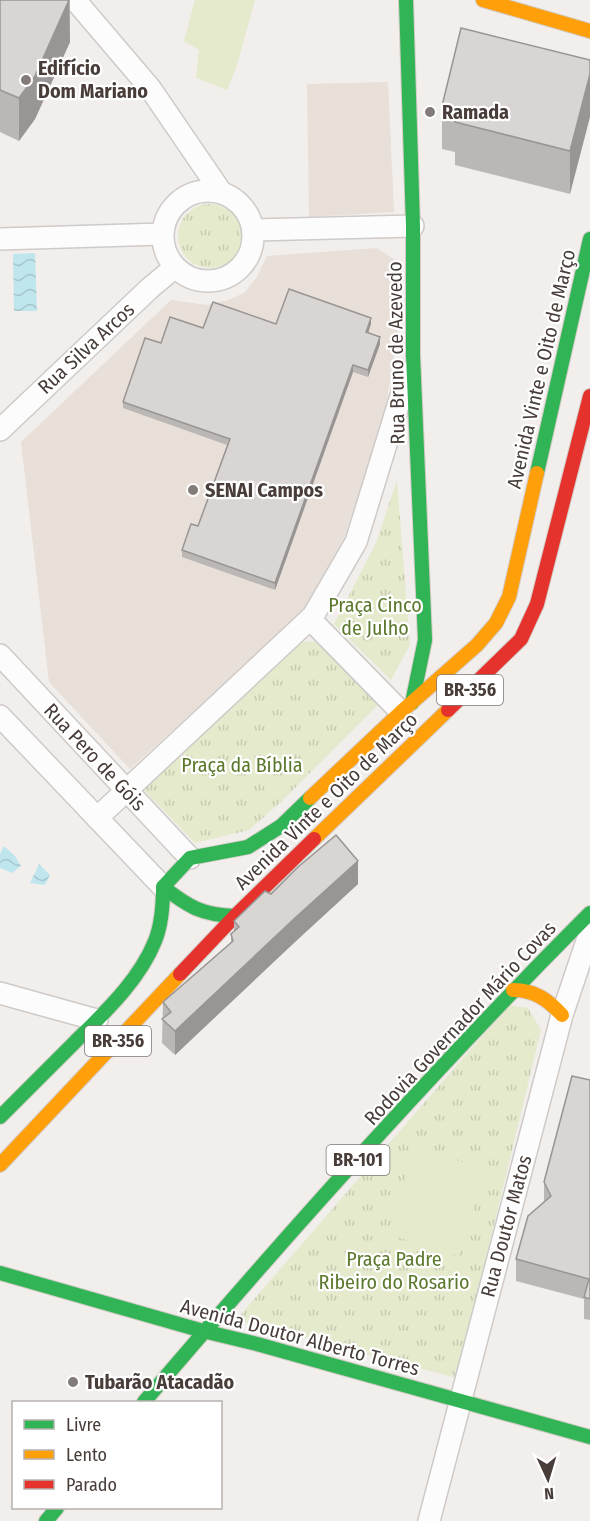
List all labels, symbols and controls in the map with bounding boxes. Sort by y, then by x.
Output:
place label: Edifício Dom Mariano [38,56,148,103]
marker: Edifício Dom Mariano [19,73,33,87]
place label: Ramada [442,100,509,124]
marker: Ramada [423,105,437,119]
street label: Avenida Vinte e Oito de Março [502,247,580,491]
street label: Rua Bruno de Azevedo [382,261,410,445]
street label: Rua Silva Arcos [33,297,139,399]
place label: SENAI Campos [205,478,323,502]
marker: SENAI Campos [186,483,200,497]
park label: Praça Cinco de Julho [328,593,422,640]
road number: BR-356 [437,675,503,705]
street label: Rua Pero de Góis [39,698,151,816]
street label: Avenida Vinte e Oito de Março [230,707,422,895]
park label: Praça da Bíblia [181,753,303,777]
street label: Rodovia Governador Mário Covas [359,916,561,1130]
road number: BR-356 [85,1026,151,1056]
road number: BR-101 [326,1145,389,1175]
street label: Rua Doutor Matos [475,1152,537,1300]
park label: Praça Padre Ribeiro do Rosario [319,1247,469,1294]
street label: Avenida Doutor Alberto Torres [178,1294,422,1380]
place label: Tubarão Atacadão [85,1370,234,1394]
marker: Tubarão Atacadão [66,1375,80,1389]
legend [12,1401,222,1509]
text: Livre [66,1414,101,1436]
text: Lento [66,1444,107,1466]
north arrow [518,1449,578,1509]
text: Parado [66,1474,117,1496]
text: N [544,1484,554,1503]

